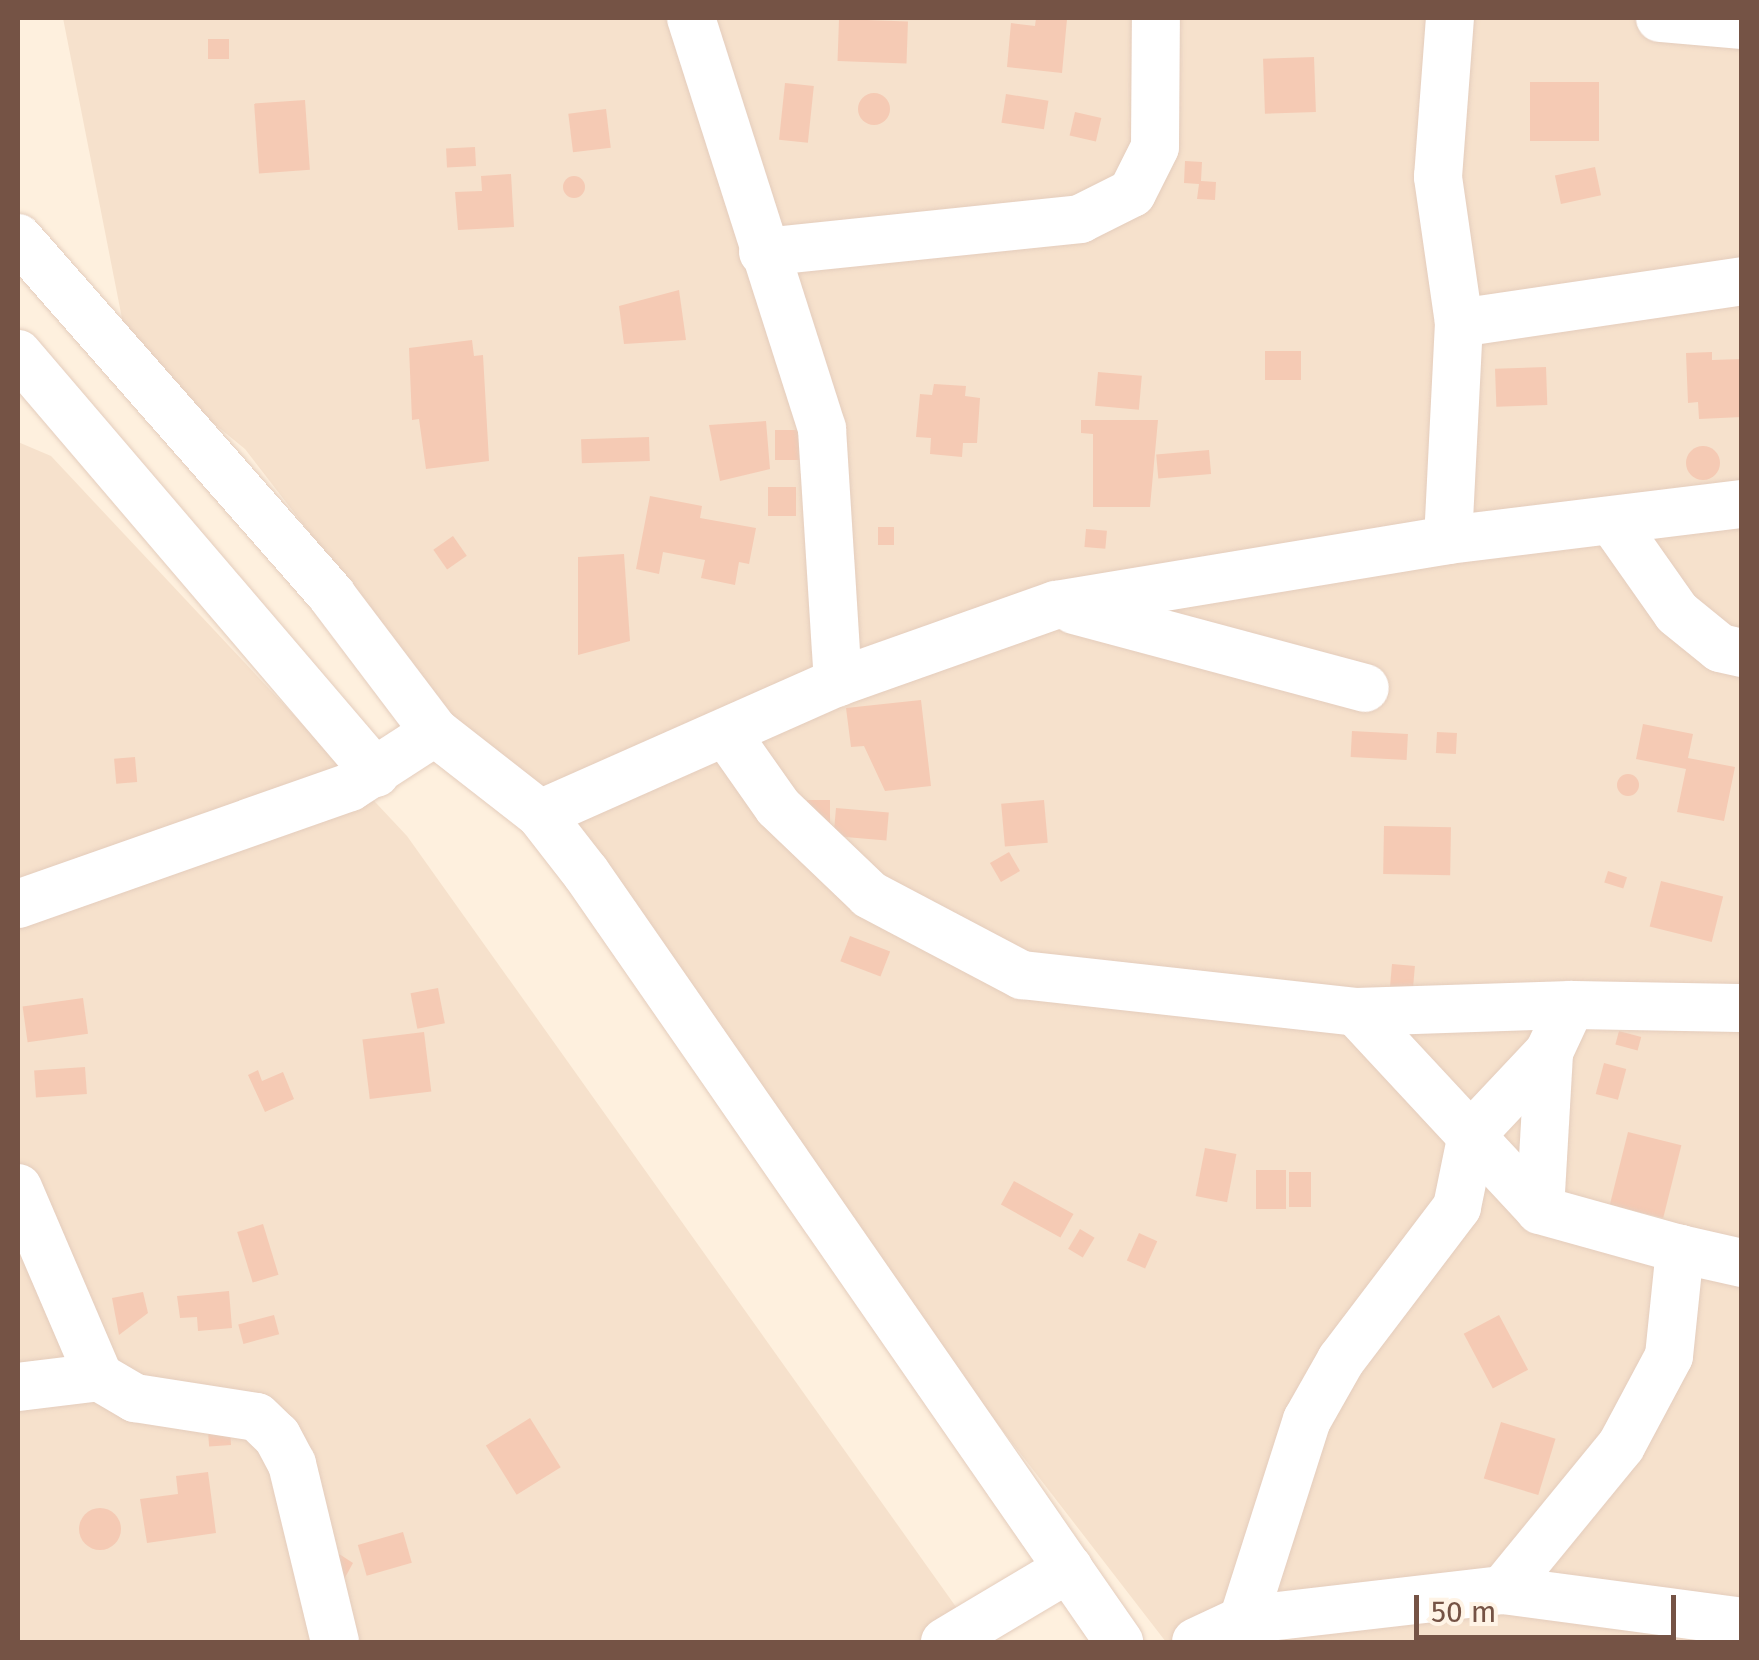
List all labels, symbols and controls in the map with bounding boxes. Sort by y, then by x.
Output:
scale bar [1419,1575,1682,1637]
text: 50 m [1431,1594,1496,1630]

